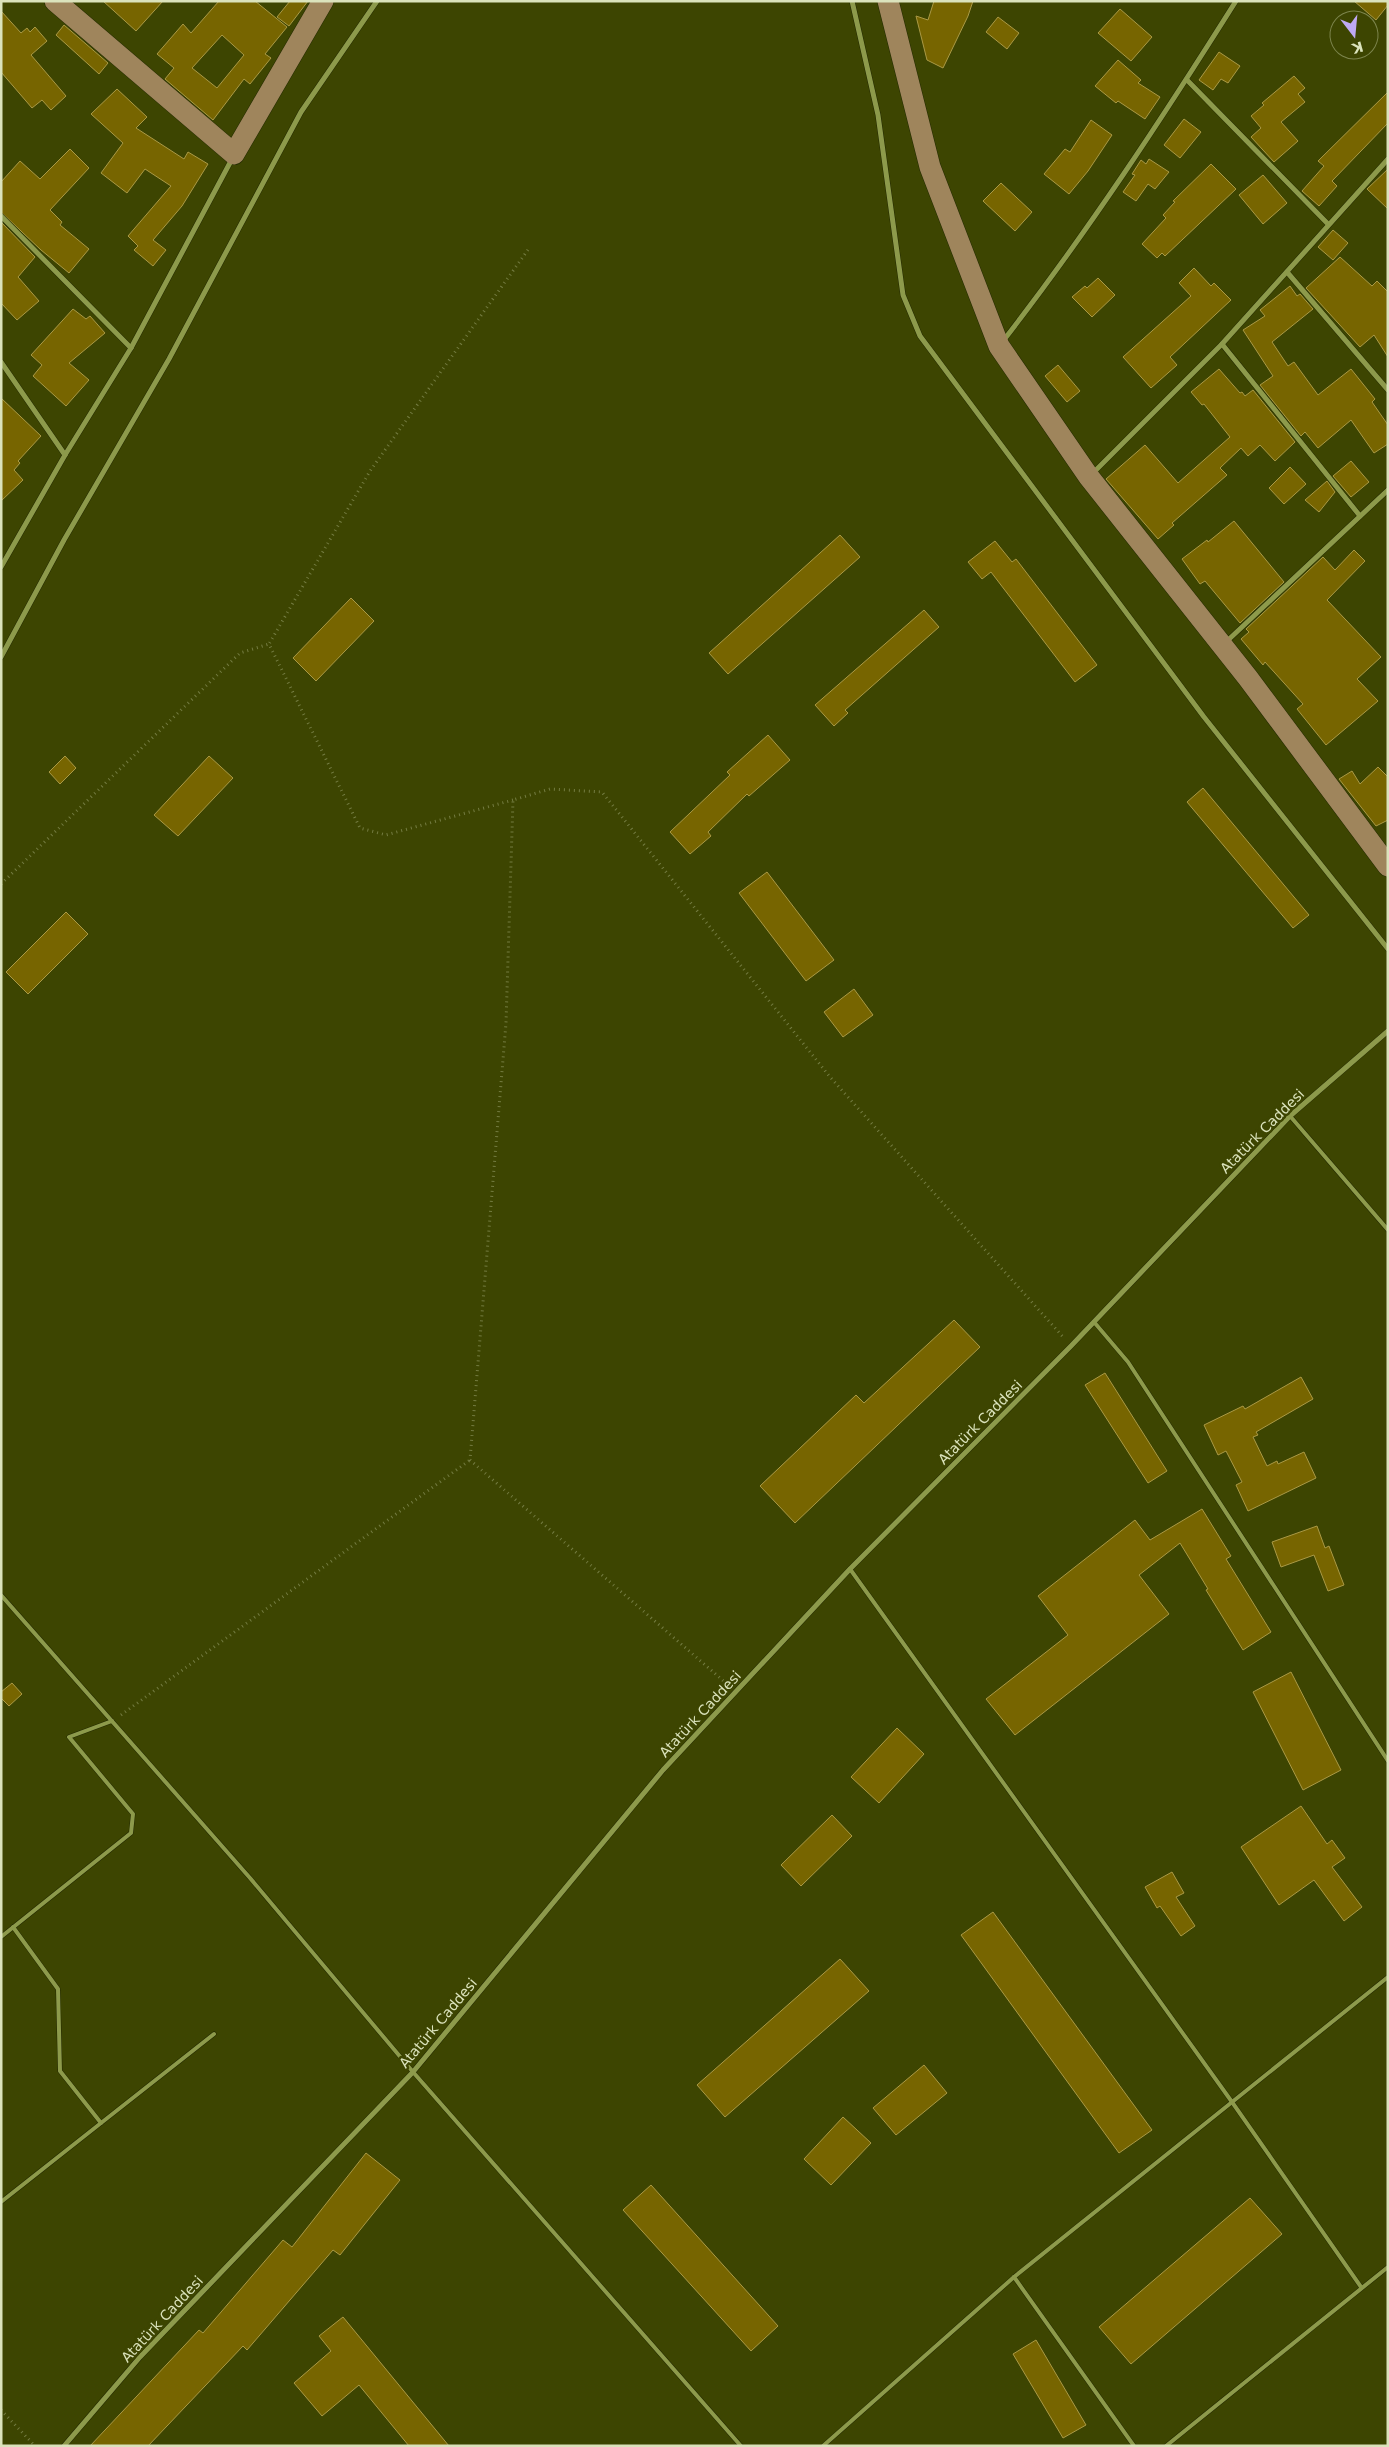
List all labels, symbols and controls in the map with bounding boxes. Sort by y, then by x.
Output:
north arrow [1329,10,1379,60]
text: K [1349,38,1365,57]
street label: Atatürk Caddesi [1217,1086,1307,1176]
street label: Atatürk Caddesi [935,1377,1025,1467]
street label: Atatürk Caddesi [656,1668,744,1760]
street label: Atatürk Caddesi [396,1975,480,2071]
street label: Atatürk Caddesi [118,2273,206,2365]

